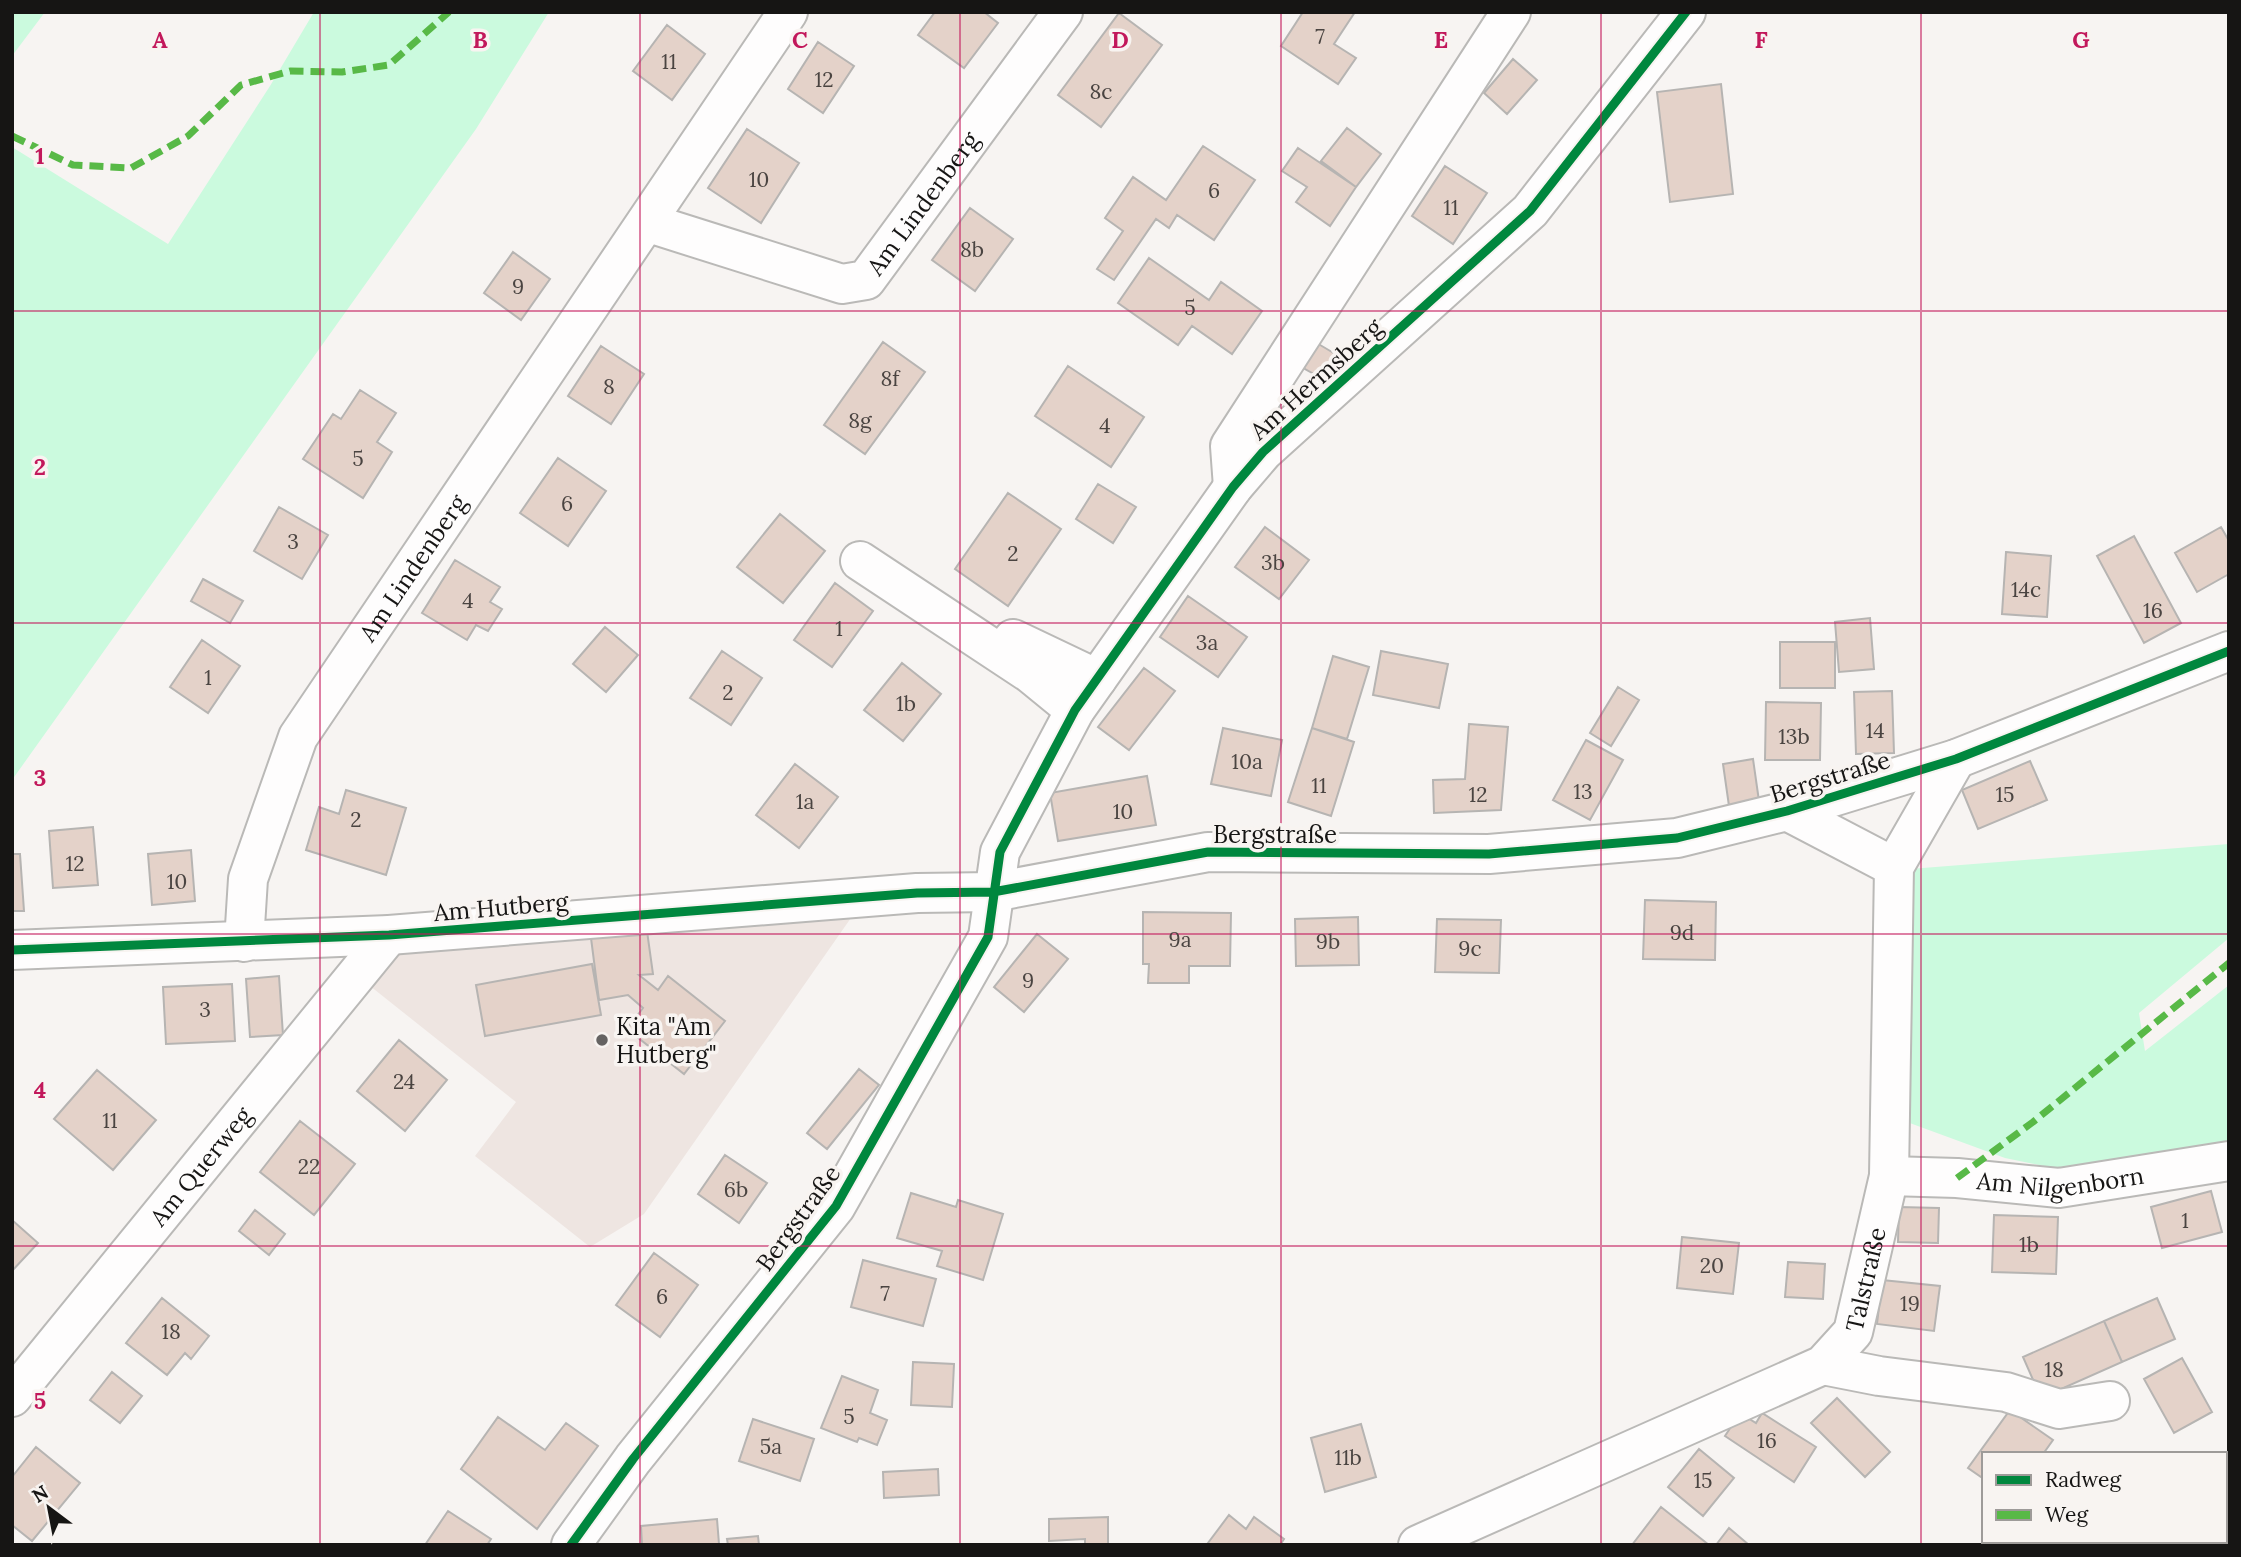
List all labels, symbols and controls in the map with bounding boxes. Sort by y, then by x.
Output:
house number: 7 [1315,23,1325,50]
text: A [152,25,168,54]
text: B [472,25,488,54]
text: C [792,25,808,54]
text: D [1111,25,1129,54]
text: E [1434,25,1448,54]
text: F [1754,25,1768,54]
text: G [2072,25,2090,54]
house number: 11 [661,48,677,75]
house number: 12 [815,66,833,93]
house number: 8c [1090,78,1112,105]
street label: Am Lindenberg [859,125,986,282]
text: 1 [35,141,45,170]
house number: 10 [749,166,769,193]
house number: 6 [1208,177,1220,204]
house number: 11 [1443,194,1459,221]
house number: 8b [960,236,984,263]
house number: 9 [512,273,524,300]
house number: 5 [1184,294,1196,321]
street label: Am Hermsberg [1243,311,1389,447]
house number: 8f [881,365,901,392]
house number: 8 [603,373,615,400]
house number: 8g [848,407,872,434]
house number: 4 [1099,412,1111,439]
house number: 5 [352,445,364,472]
text: 2 [34,452,46,481]
street label: Am Lindenberg [351,488,473,648]
house number: 6 [561,490,573,517]
house number: 3 [287,528,299,555]
house number: 2 [1007,540,1019,567]
house number: 3b [1261,549,1285,576]
house number: 14c [2011,576,2041,603]
house number: 4 [462,587,474,614]
house number: 16 [2143,597,2163,624]
house number: 1 [835,615,843,642]
house number: 3a [1196,629,1218,656]
house number: 1 [204,664,212,691]
house number: 2 [722,679,734,706]
house number: 1b [896,690,916,717]
house number: 14 [1865,717,1885,744]
house number: 13b [1778,723,1810,750]
street label: Bergstraße [1766,744,1894,810]
house number: 10a [1231,748,1263,775]
text: 3 [34,763,46,792]
house number: 11 [1311,772,1327,799]
house number: 13 [1573,778,1593,805]
house number: 12 [1469,781,1487,808]
house number: 15 [1995,781,2015,808]
house number: 1a [796,788,814,815]
house number: 10 [1113,798,1133,825]
house number: 2 [350,806,362,833]
street label: Bergstraße [1213,819,1337,850]
house number: 12 [66,850,84,877]
house number: 10 [167,868,187,895]
street label: Am Hutberg [431,886,570,928]
house number: 9d [1670,919,1694,946]
house number: 9a [1169,926,1192,953]
house number: 9b [1316,928,1340,955]
house number: 9c [1458,935,1482,962]
house number: 9 [1022,967,1034,994]
house number: 3 [199,996,211,1023]
place label: Kita "Am Hutberg" [616,1011,717,1070]
marker: Kita "Am Hutberg" [594,1032,610,1048]
house number: 24 [393,1068,415,1095]
text: 4 [34,1075,46,1104]
street label: Am Querweg [142,1100,259,1233]
house number: 11 [102,1107,118,1134]
house number: 22 [298,1153,320,1180]
street label: Bergstraße [749,1159,847,1277]
street label: Am Nilgenborn [1974,1159,2146,1204]
house number: 6b [724,1176,748,1203]
house number: 1 [2181,1207,2189,1234]
street label: Talstraße [1838,1224,1892,1334]
house number: 1b [2019,1231,2039,1258]
house number: 20 [1700,1252,1724,1279]
house number: 7 [880,1280,890,1307]
house number: 6 [656,1283,668,1310]
house number: 19 [1900,1290,1920,1317]
house number: 18 [161,1318,181,1345]
house number: 18 [2044,1356,2064,1383]
text: 5 [34,1386,46,1415]
house number: 5 [843,1403,855,1430]
house number: 16 [1757,1427,1777,1454]
house number: 5a [760,1433,782,1460]
house number: 11b [1334,1444,1362,1471]
legend [1982,1452,2227,1543]
text: Radweg [2045,1466,2121,1493]
house number: 15 [1693,1467,1713,1494]
north arrow [14,1473,84,1543]
text: N [27,1479,53,1508]
text: Weg [2045,1501,2088,1528]

